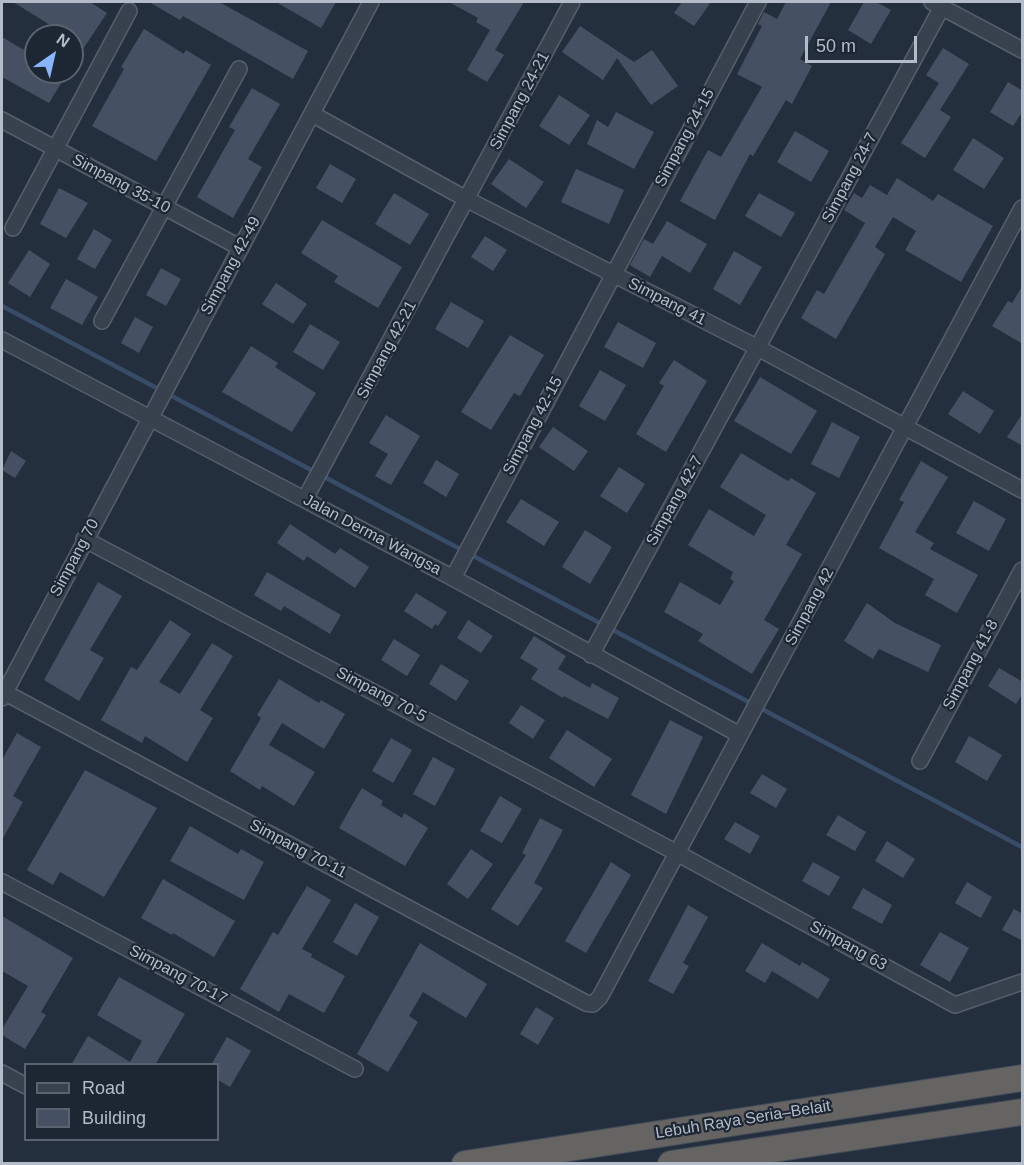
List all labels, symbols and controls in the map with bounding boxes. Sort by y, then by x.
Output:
north arrow [24,24,84,84]
scale bar [808,24,920,62]
text: N [54,30,73,51]
text: 50 m [816,36,856,56]
street label: Simpang 24-21 [486,49,554,153]
street label: Simpang 24-15 [651,86,719,190]
street label: Simpang 24-7 [818,130,882,226]
street label: Simpang 35-10 [69,150,173,218]
street label: Simpang 42-49 [197,214,265,318]
street label: Simpang 41 [625,274,709,330]
street label: Simpang 42-21 [353,298,421,402]
street label: Simpang 42-15 [499,374,567,478]
street label: Simpang 42-7 [642,453,708,549]
street label: Jalan Derma Wangsa [300,491,444,579]
street label: Simpang 70 [46,516,104,600]
street label: Simpang 42 [781,565,839,649]
street label: Simpang 41-8 [939,617,1003,713]
street label: Simpang 70-5 [333,663,429,727]
street label: Simpang 70-11 [246,815,350,883]
street label: Simpang 63 [806,917,890,975]
street label: Simpang 70-17 [126,941,230,1009]
legend [24,1063,219,1141]
text: Road [82,1078,125,1098]
street label: Lebuh Raya Seria–Belait [654,1097,832,1143]
text: Building [82,1108,146,1128]

